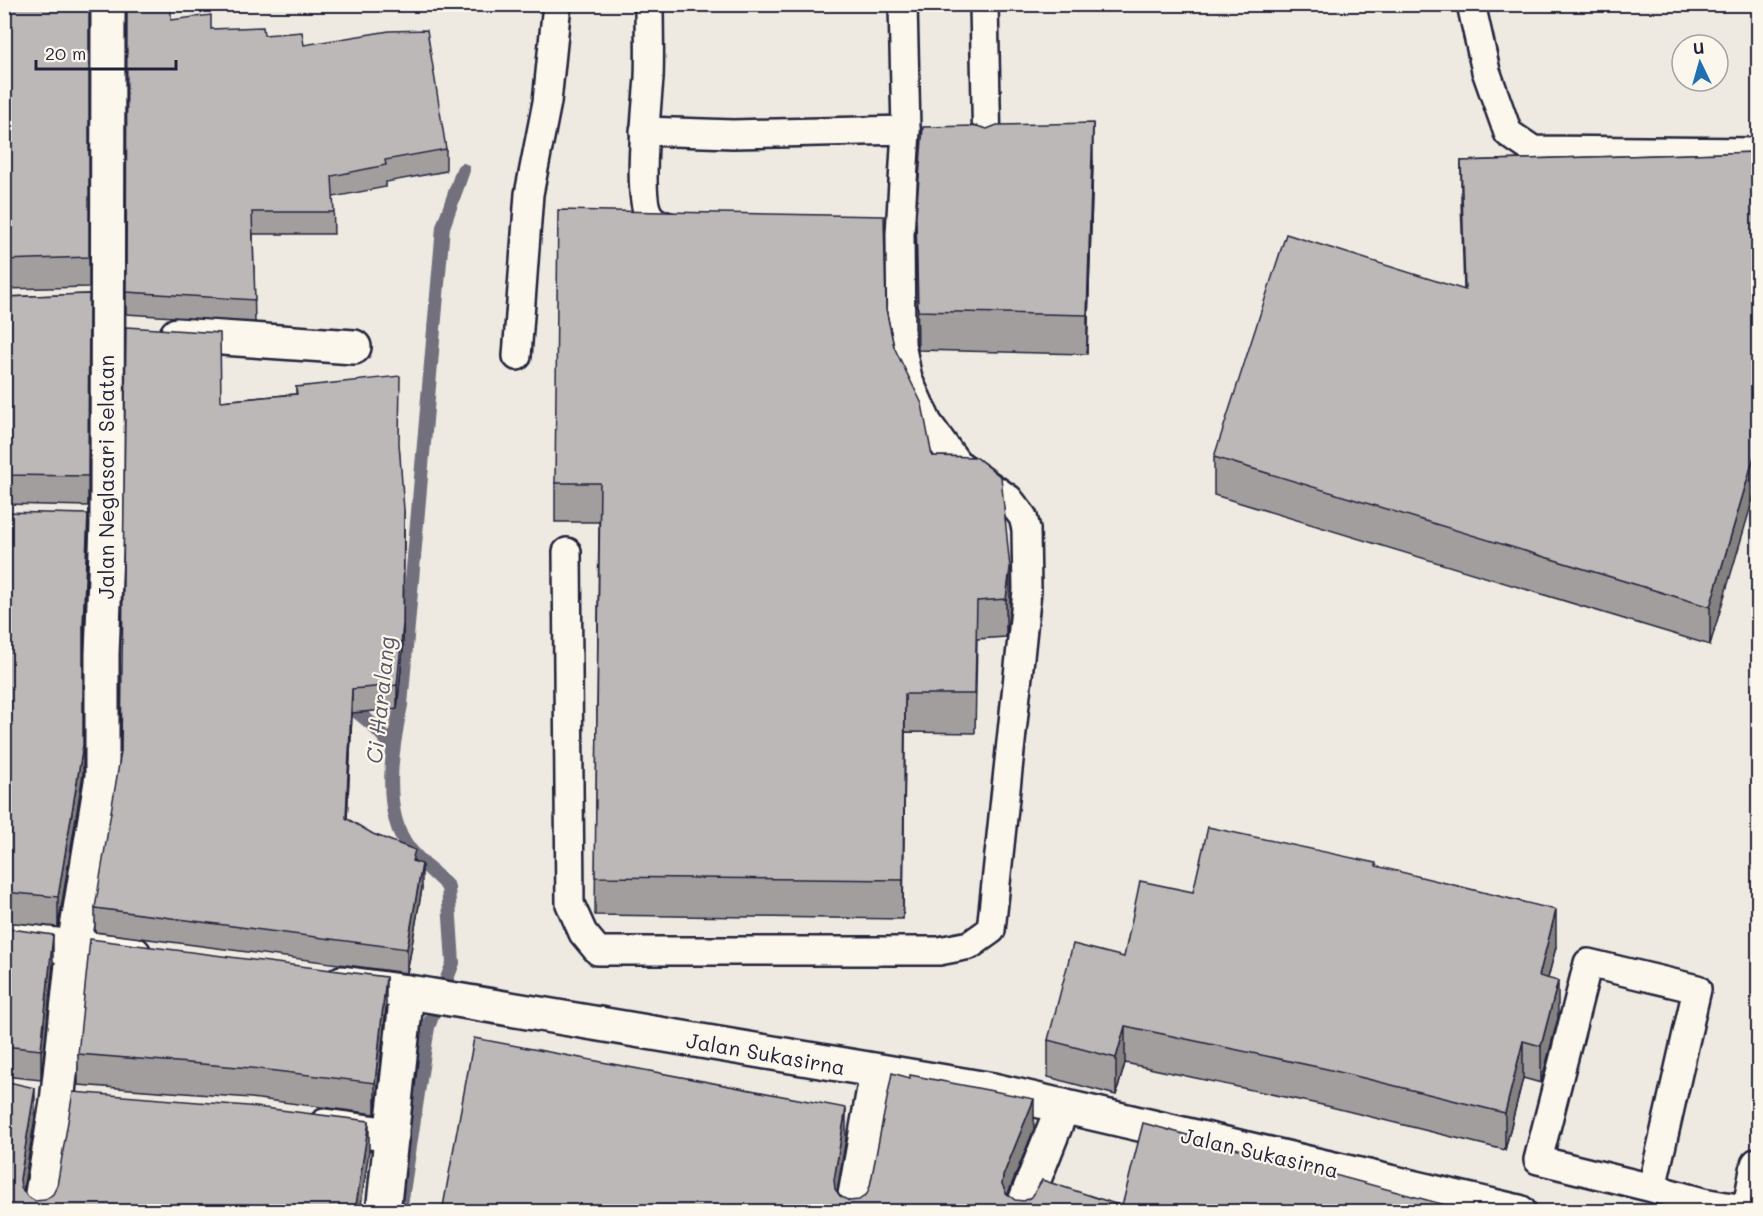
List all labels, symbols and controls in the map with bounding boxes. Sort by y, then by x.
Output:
scale bar [36,33,176,71]
north arrow [1670,33,1730,93]
text: U [1692,37,1705,59]
text: 20 m [45,41,86,65]
street label: Jalan Neglasari Selatan [92,355,119,599]
water label: Ci Haralang [359,635,401,765]
street label: Jalan Sukasirna [684,1026,848,1080]
street label: Jalan Sukasirna [1179,1121,1341,1183]

